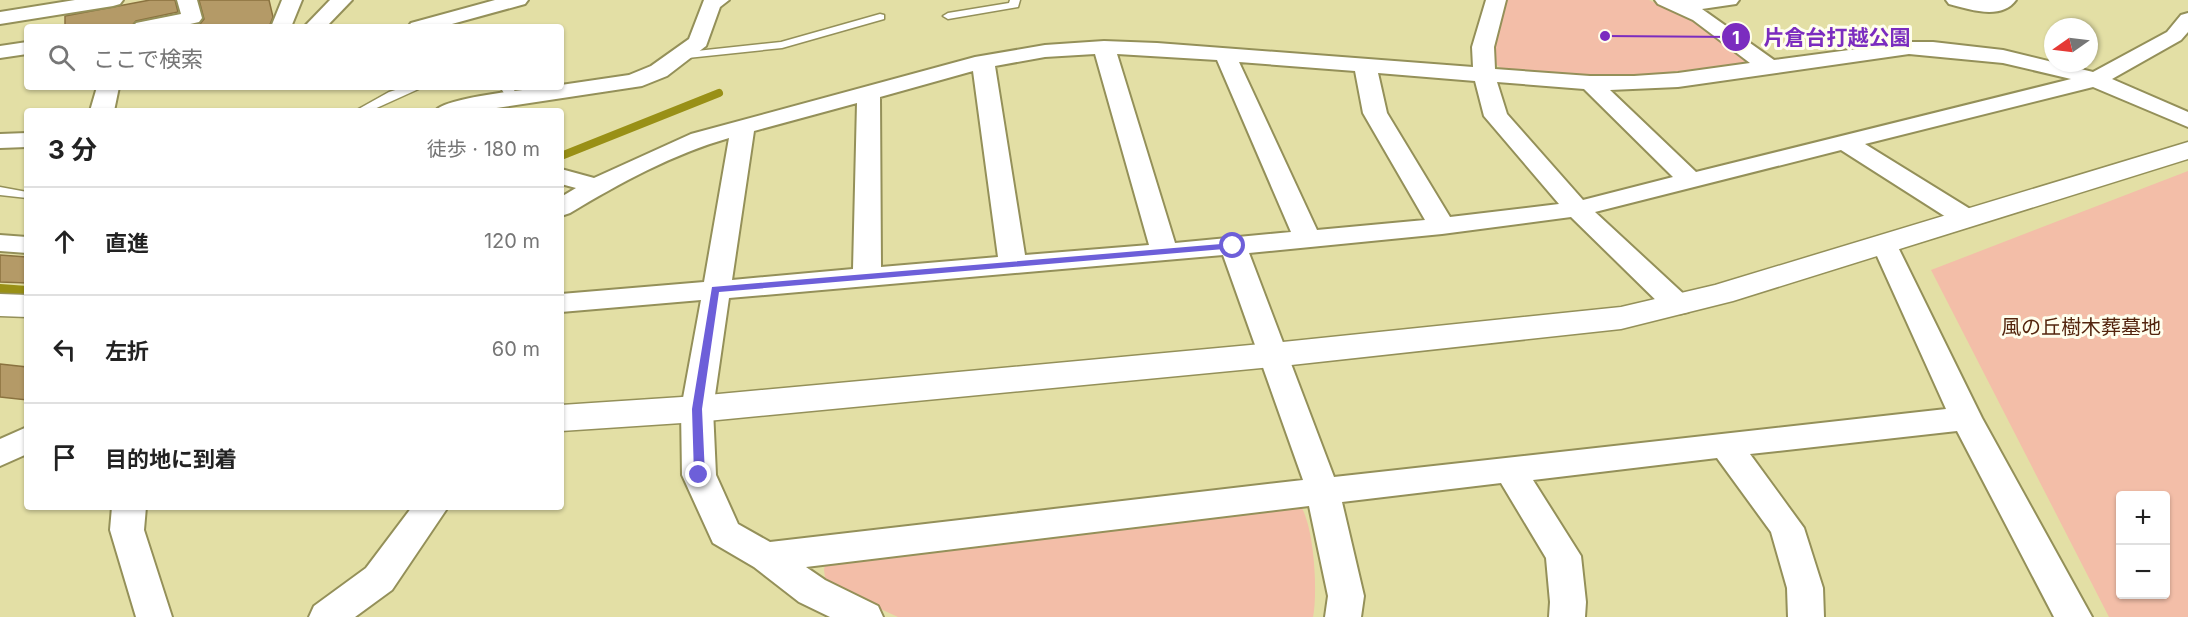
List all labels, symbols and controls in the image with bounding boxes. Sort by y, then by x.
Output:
callout: 片倉台打越公園 [1721,18,1922,57]
north arrow [2044,18,2098,72]
search box [24,24,564,90]
text: 片倉台打越公園 [1764,25,1911,50]
text: 1 [1732,27,1740,48]
icon: search [45,41,78,74]
text: ここで検索 [93,46,203,72]
text: 3 分 [48,134,97,165]
text: 徒歩 · 180 m [427,137,540,161]
icon: ahead [48,225,81,258]
text: 120 m [484,229,540,253]
text: 直進 [105,230,149,256]
route start [1219,232,1245,258]
park label: 風の丘樹木葬墓地 [2001,315,2161,339]
icon: left [48,333,81,366]
text: 60 m [492,337,540,361]
text: 左折 [105,338,149,364]
icon: arrive [48,441,81,474]
text: 目的地に到着 [105,446,237,472]
route end [685,461,711,487]
map controls [2116,491,2170,599]
button: + [2116,491,2170,545]
button: − [2116,545,2170,599]

